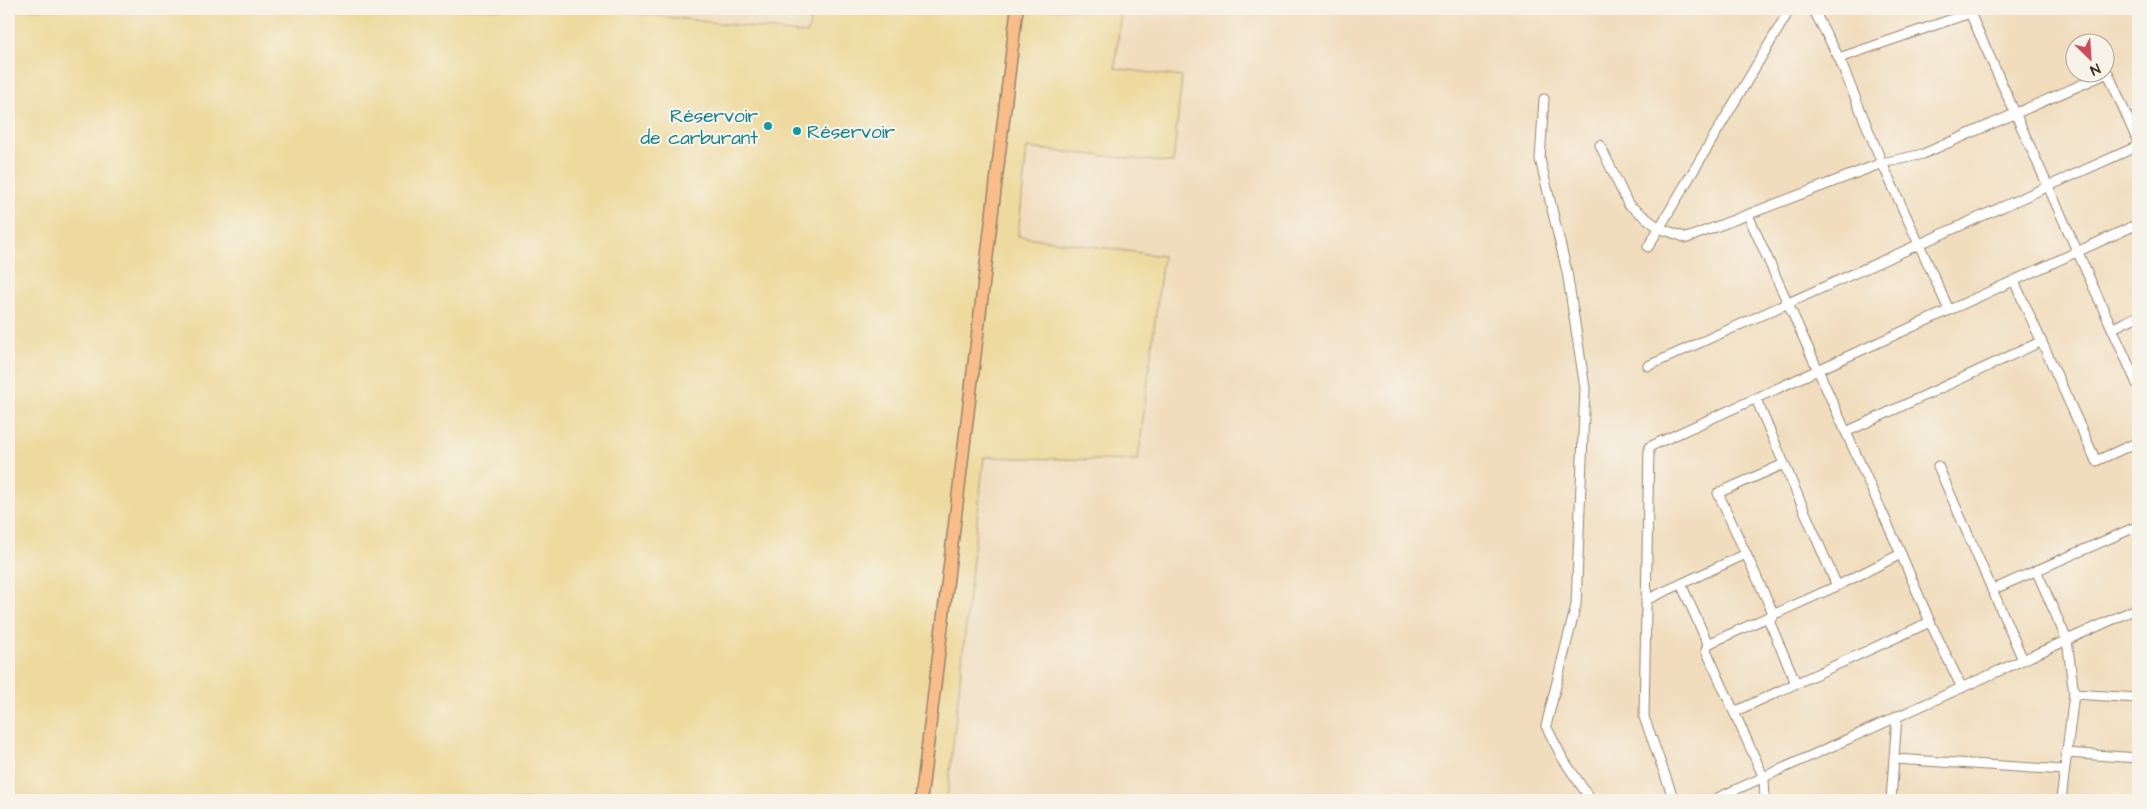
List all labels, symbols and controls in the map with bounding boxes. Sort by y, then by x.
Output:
north arrow [2064,32,2114,82]
text: N [2087,58,2103,80]
place label: Réservoir de carburant [641,103,759,152]
place label: Réservoir [807,119,896,146]
marker: Réservoir de carburant [762,120,774,132]
marker: Réservoir [791,125,803,137]

